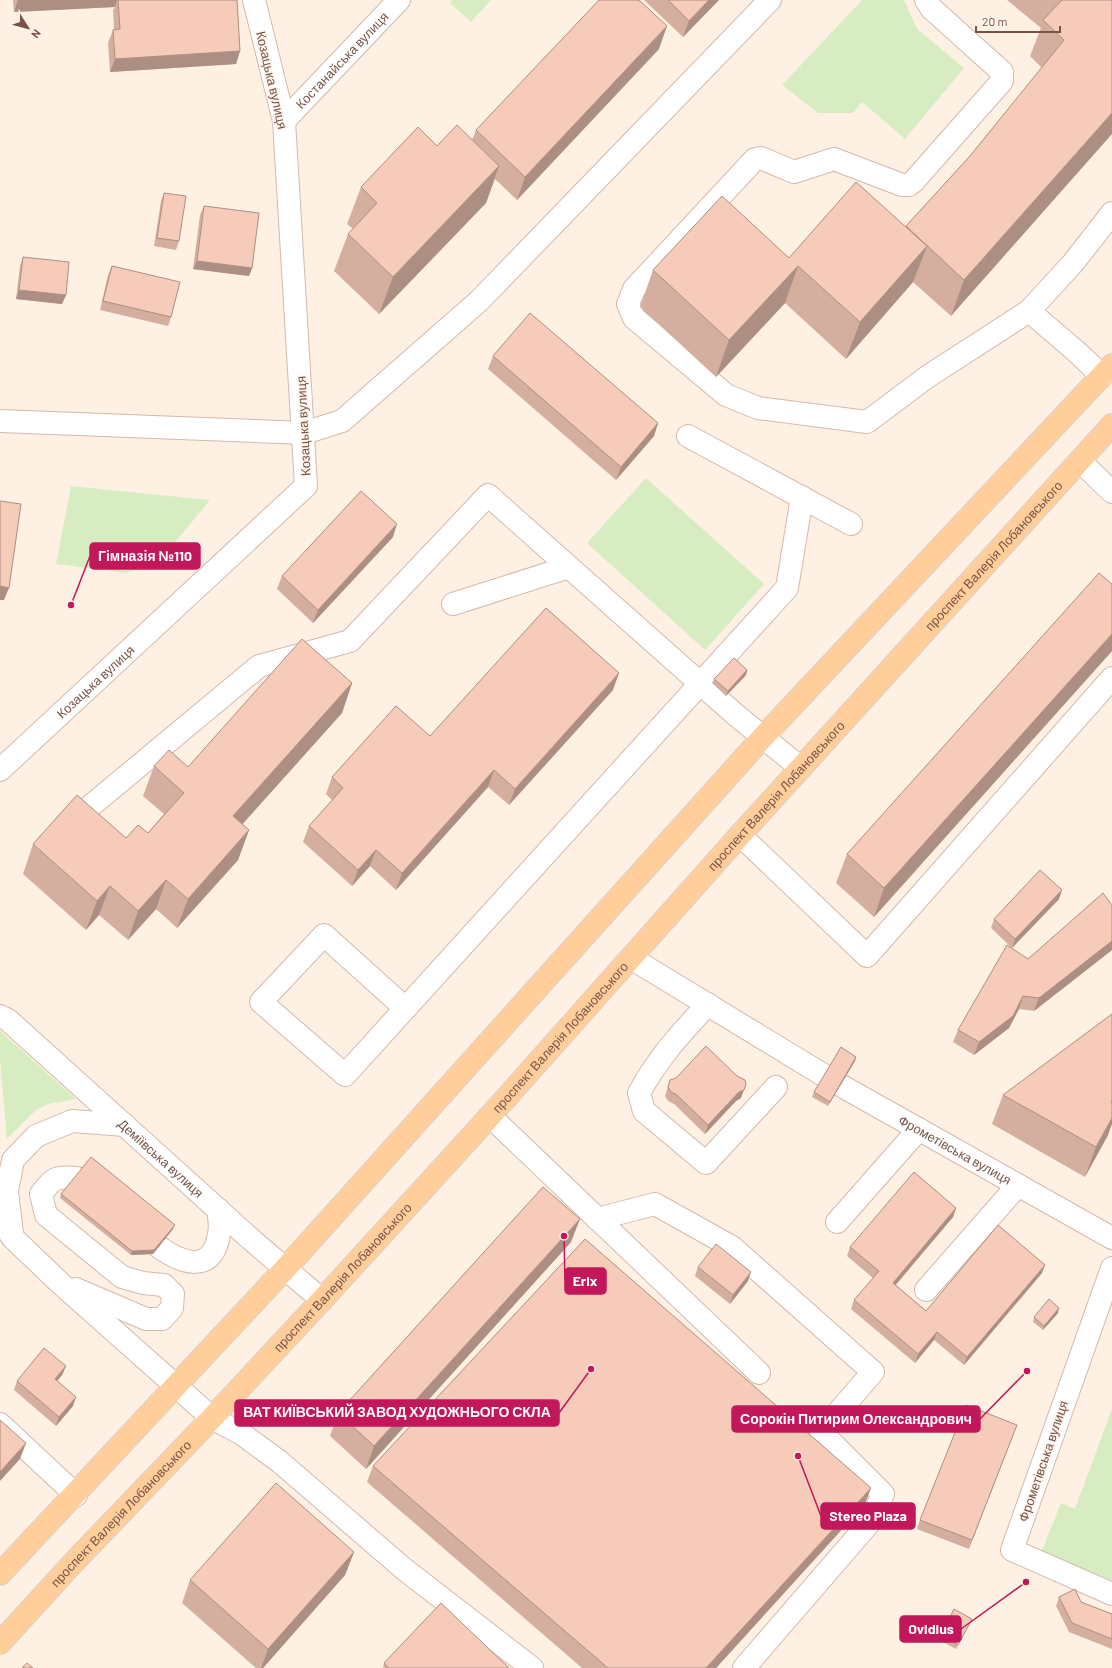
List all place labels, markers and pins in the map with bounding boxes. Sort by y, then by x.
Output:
callout: Гімназія №110 [90,543,200,569]
callout: Erix [565,1268,606,1294]
callout: ВАТ КИЇВСЬКИЙ ЗАВОД ХУДОЖНЬОГО СКЛА [235,1400,559,1426]
callout: Сорокін Питирим Олександрович [732,1406,980,1432]
callout: Stereo Plaza [821,1503,915,1529]
callout: Ovidius [900,1616,961,1642]

